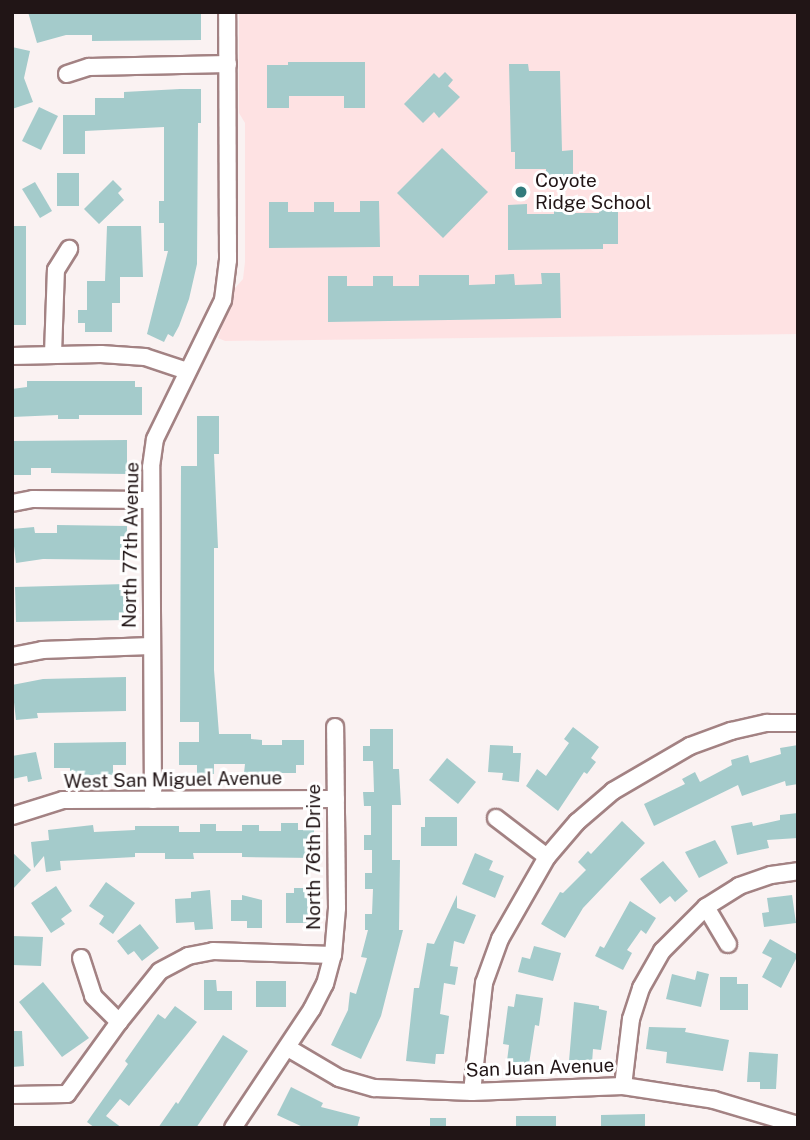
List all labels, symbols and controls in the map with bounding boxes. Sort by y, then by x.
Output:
place label: Coyote Ridge School [535,170,652,214]
marker: Coyote Ridge School [513,184,529,200]
street label: North 77th Avenue [118,462,144,628]
street label: West San Miguel Avenue [64,767,282,793]
street label: North 76th Drive [303,784,325,930]
street label: San Juan Avenue [465,1054,615,1082]

